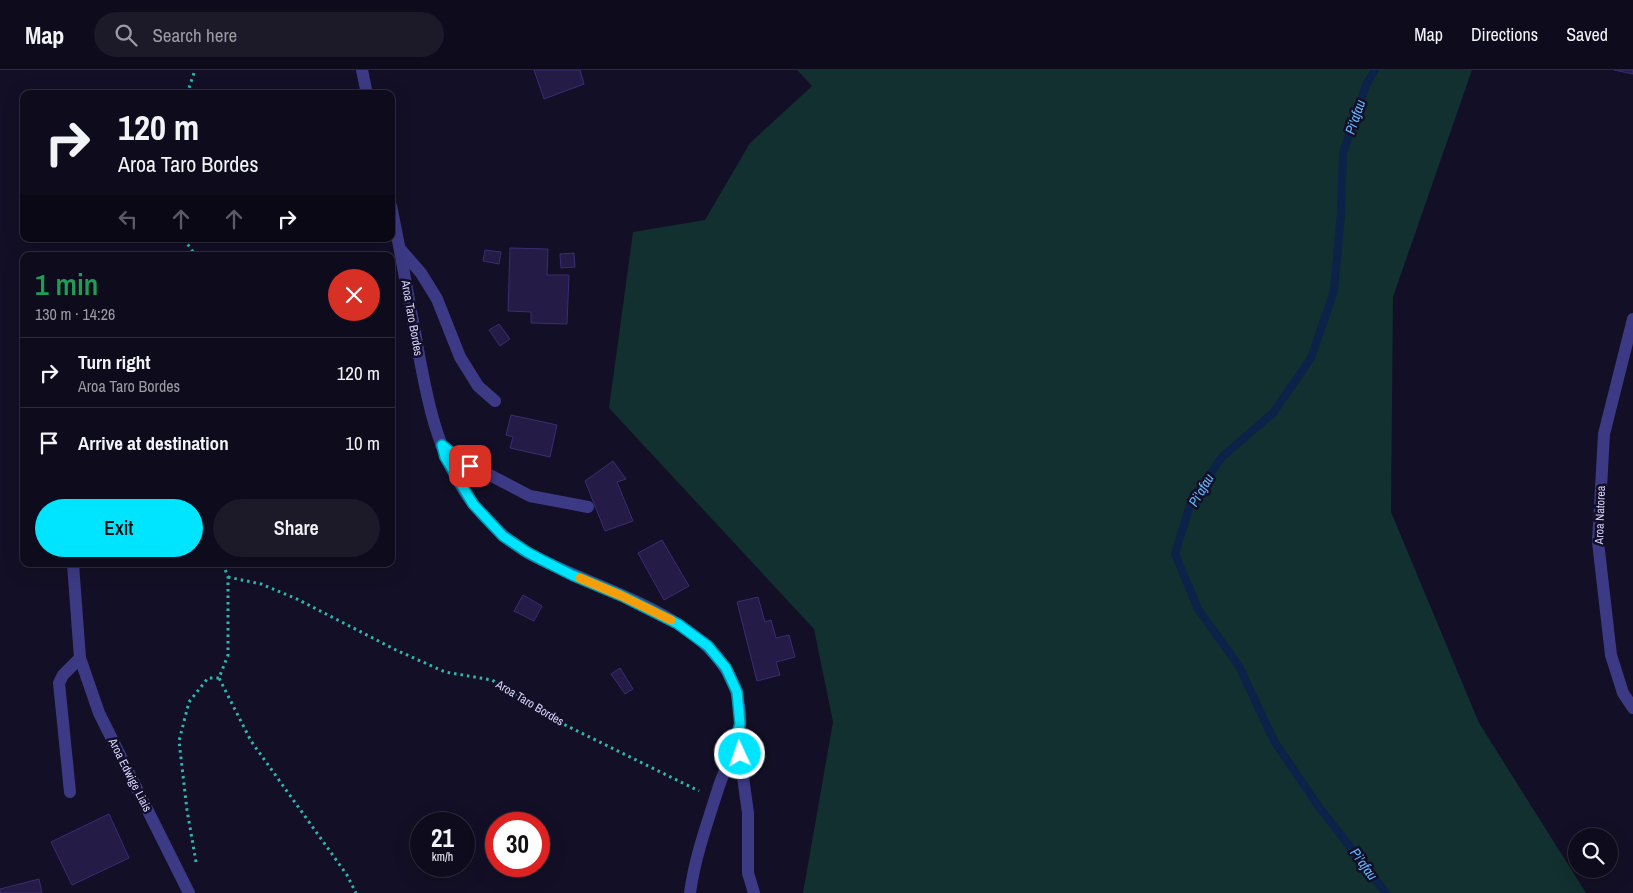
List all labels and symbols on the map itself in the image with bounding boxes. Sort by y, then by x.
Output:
water label: Pi'afau [1341,97,1369,137]
street label: Aroa Taro Bordes [397,278,427,357]
pin [449,445,491,487]
water label: Pi'afau [1184,470,1218,510]
street label: Aroa Natorea [1591,485,1609,546]
street label: Aroa Taro Bordes [492,676,567,730]
position arrow [713,727,765,779]
street label: Aroa Edwige Liais [104,735,155,815]
speed limit sign: 30 [485,812,550,877]
water label: Pi'afau [1346,844,1382,884]

